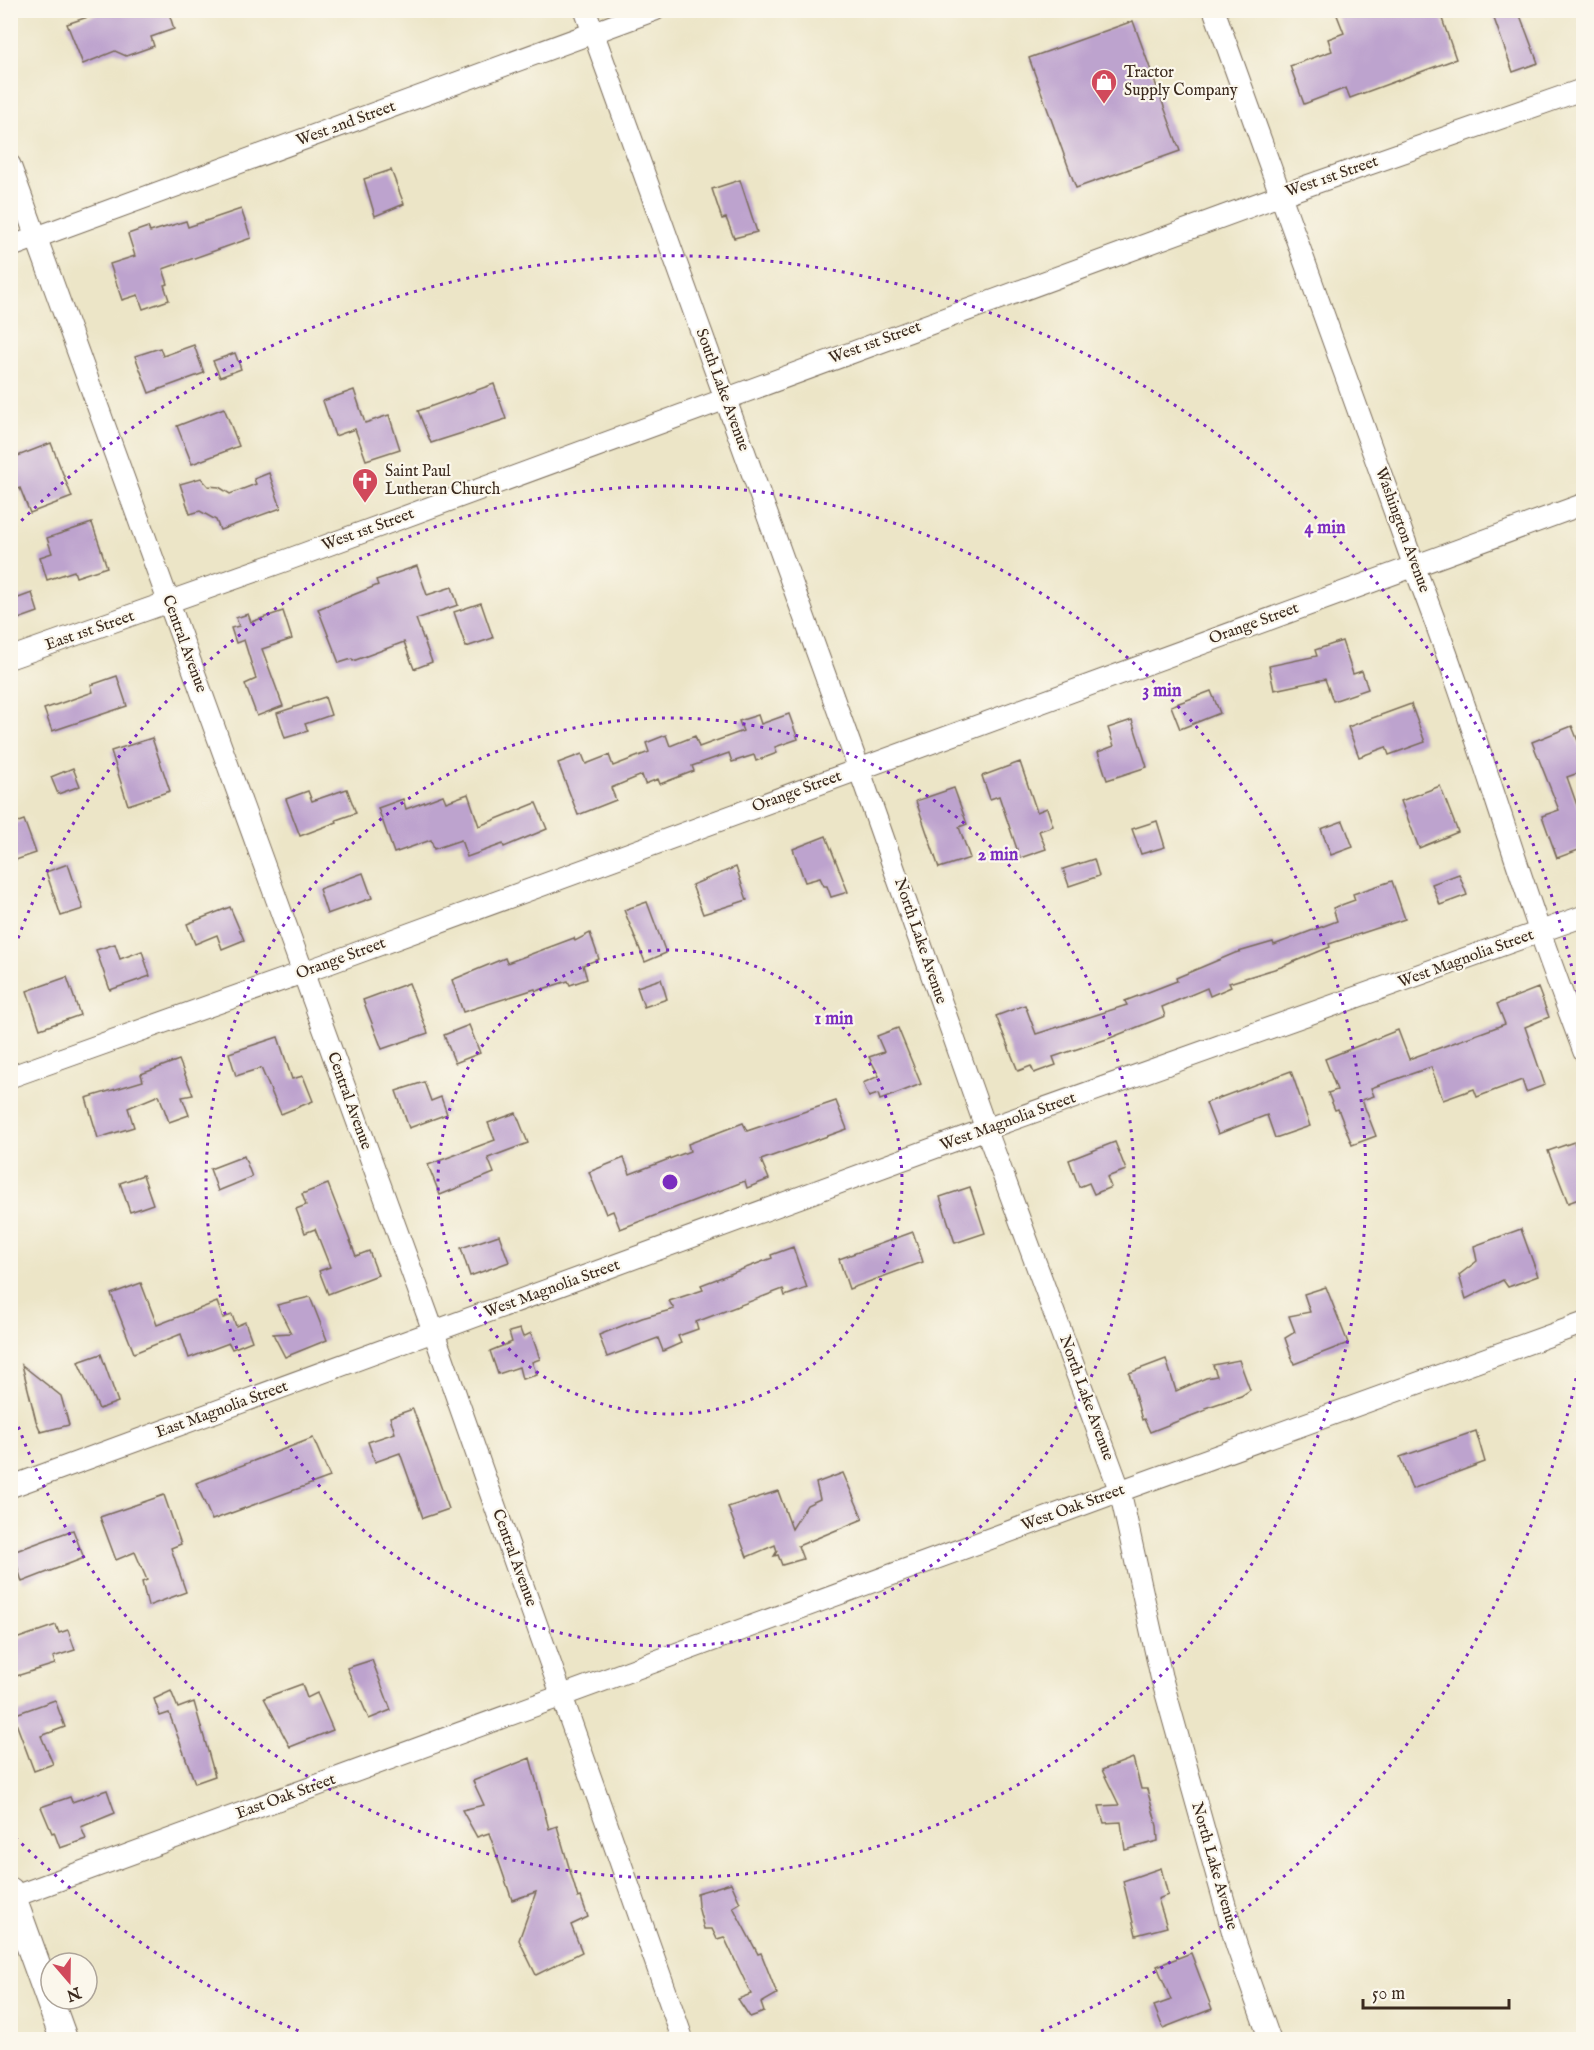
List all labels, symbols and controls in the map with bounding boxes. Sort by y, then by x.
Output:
place label: Tractor Supply Company [1124,63,1238,101]
shop icon: Tractor Supply Company [1089,67,1119,105]
street label: West 2nd Street [294,97,399,151]
street label: West 1st Street [1283,152,1381,202]
street label: West 1st Street [826,317,924,369]
street label: South Lake Avenue [691,326,753,454]
place label: Saint Paul Lutheran Church [385,462,501,500]
street label: Washington Avenue [1370,465,1434,595]
church icon: Saint Paul Lutheran Church [350,466,380,504]
street label: West 1st Street [319,504,417,556]
text: 4 min [1304,517,1346,540]
street label: Central Avenue [157,593,211,695]
street label: Orange Street [1206,598,1302,649]
street label: East 1st Street [43,606,138,656]
text: 3 min [1143,680,1182,703]
street label: Orange Street [749,766,845,817]
text: 2 min [978,844,1019,867]
street label: North Lake Avenue [889,875,951,1007]
street label: West Magnolia Street [1395,925,1537,993]
street label: Orange Street [293,933,389,984]
text: 1 min [815,1008,854,1031]
street label: Central Avenue [322,1050,376,1152]
street label: West Magnolia Street [937,1088,1079,1156]
centre of rings [660,1172,680,1192]
street label: West Magnolia Street [481,1255,623,1323]
street label: North Lake Avenue [1054,1333,1118,1463]
street label: East Magnolia Street [153,1377,291,1443]
street label: West Oak Street [1019,1480,1128,1536]
street label: Central Avenue [487,1507,541,1609]
street label: East Oak Street [233,1770,339,1824]
street label: North Lake Avenue [1186,1800,1242,1932]
north arrow [39,1951,99,2011]
scale bar [1363,1972,1508,2010]
text: N [63,1981,84,2005]
text: 50 m [1372,1983,1405,2006]

